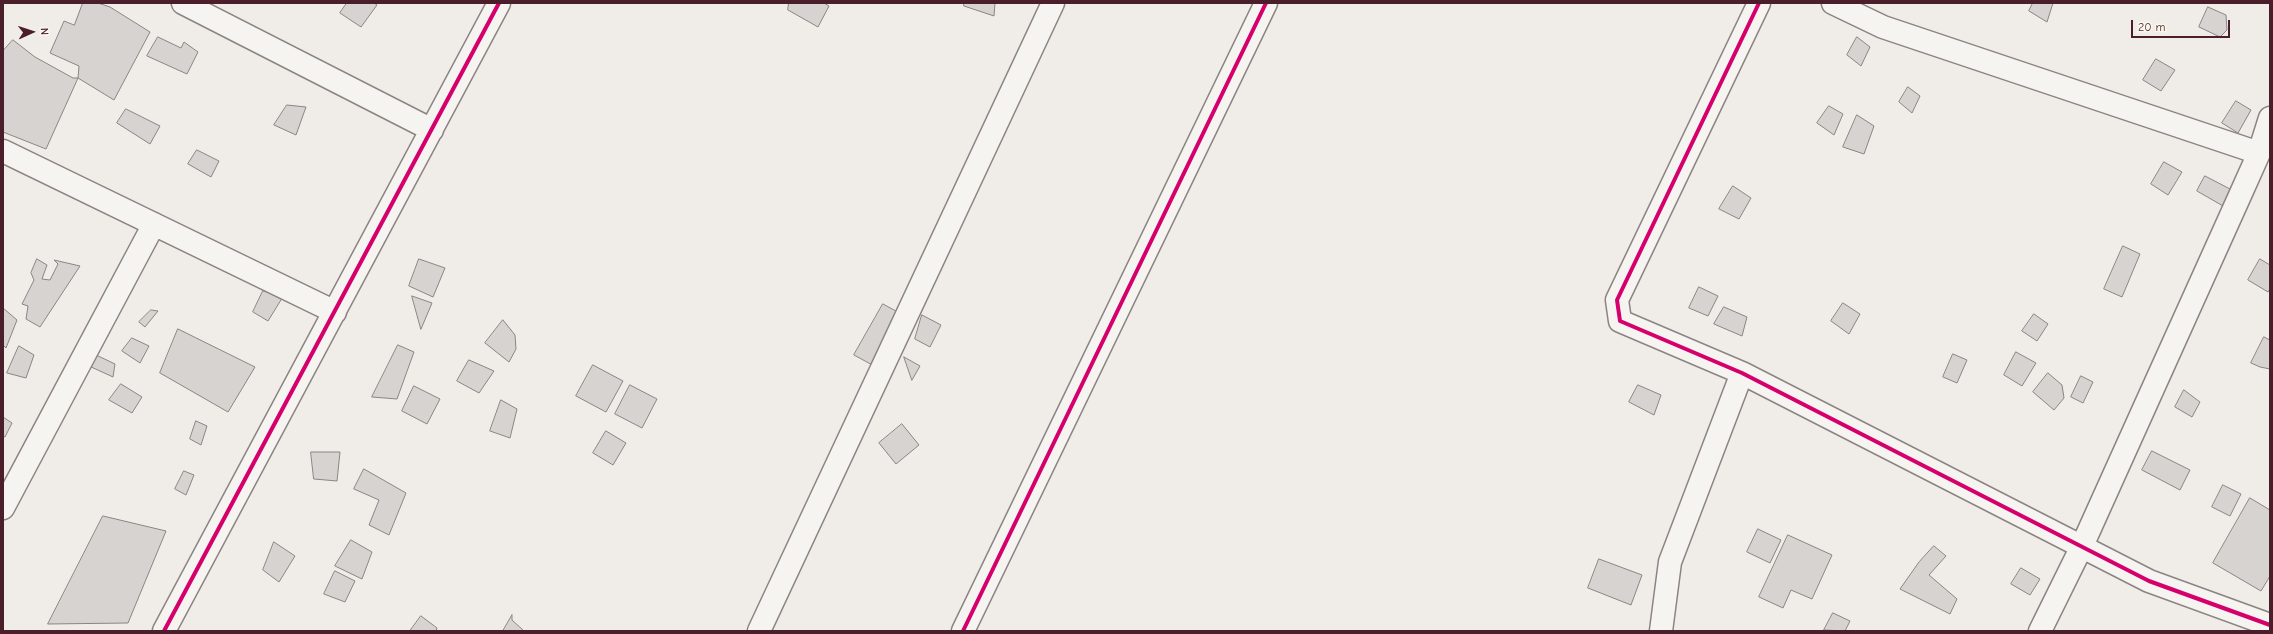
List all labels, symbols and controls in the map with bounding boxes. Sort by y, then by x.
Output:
north arrow [12,12,52,52]
scale bar [2133,12,2232,38]
text: 20 m [2138,20,2166,34]
text: N [38,27,51,35]

